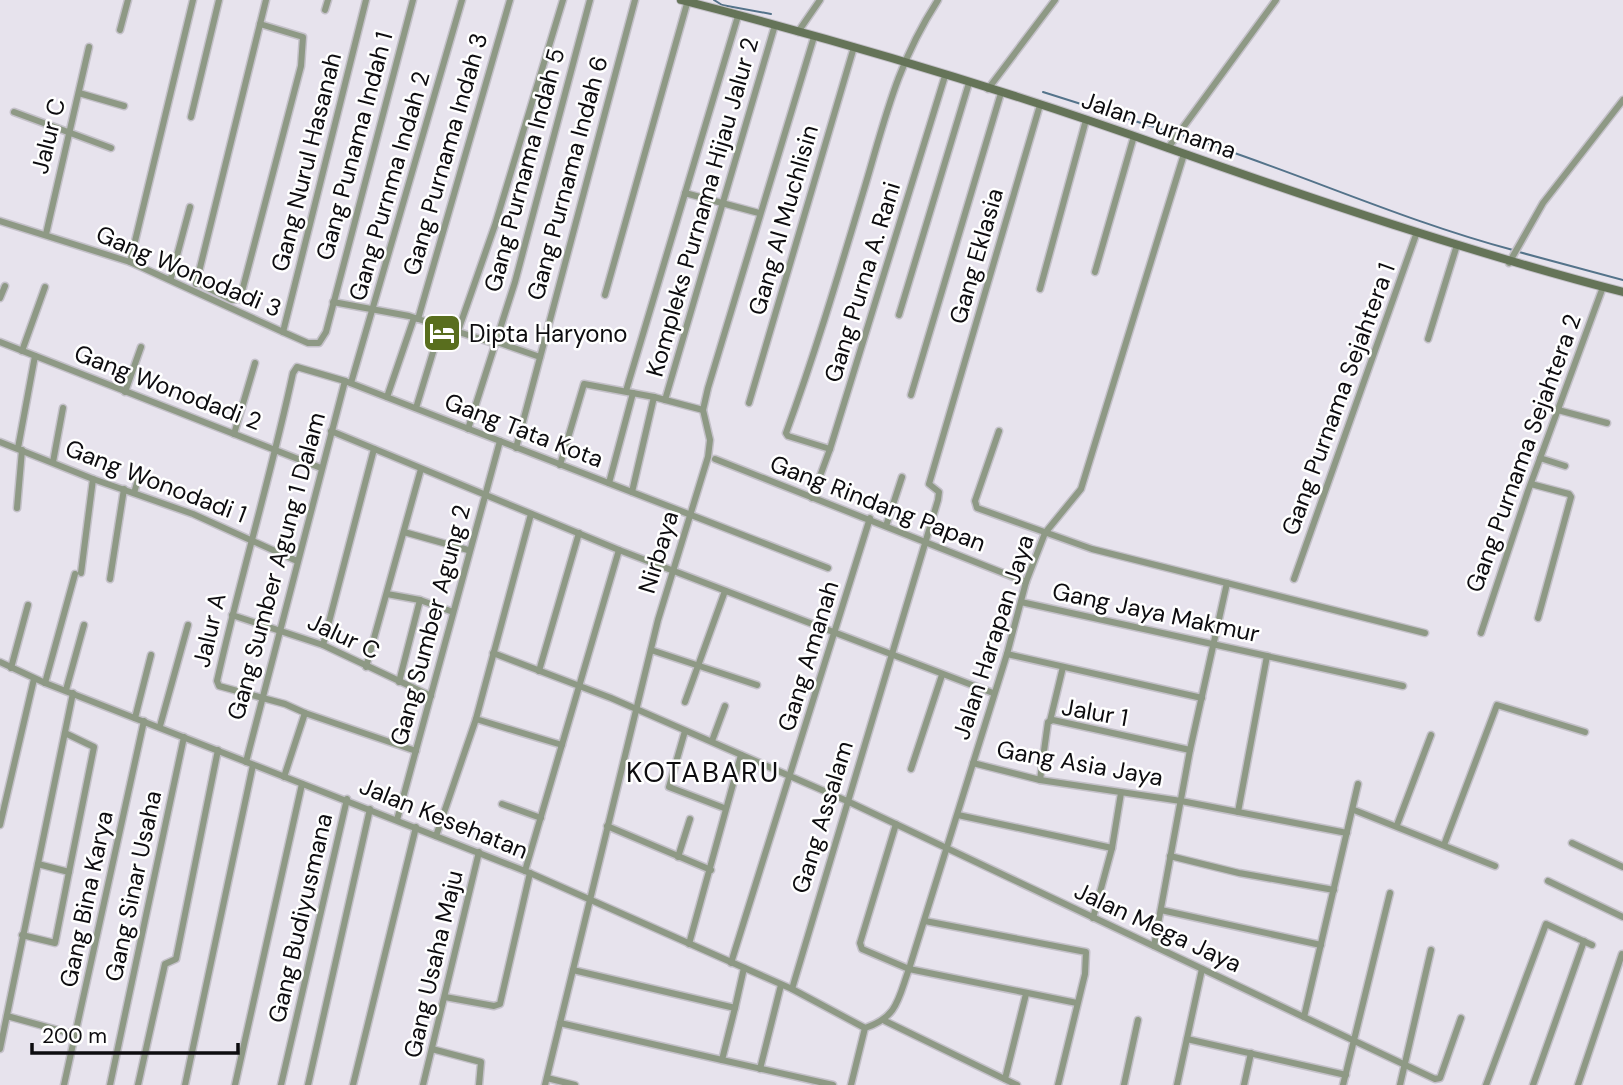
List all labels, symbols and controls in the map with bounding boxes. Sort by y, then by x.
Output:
street label: Gang Punama Indah 1 [309,28,399,264]
street label: Gang Purnama Indah 3 [396,29,494,279]
street label: Kompleks Purnama Hijau Jalur 2 [639,34,765,380]
street label: Gang Purnama Indah 5 [477,45,571,295]
street label: Gang Nurul Hasanah [264,49,348,275]
street label: Gang Purnama Indah 6 [519,52,615,304]
street label: Gang Purnma Indah 2 [341,68,437,304]
street label: Jalan Purnama [1078,84,1240,166]
street label: Jalur C [24,95,72,177]
street label: Gang Al Muchlisin [741,121,825,319]
street label: Gang Purna A. Rani [817,178,907,386]
street label: Gang Eklasia [942,185,1010,327]
street label: Gang Wonodadi 3 [92,218,286,324]
street label: Gang Purnama Sejahtera 1 [1274,258,1402,540]
street label: Gang Purnama Sejahtera 2 [1458,310,1588,596]
hotel icon: Dipta Haryono [421,312,463,354]
place label: Dipta Haryono [469,318,627,349]
street label: Gang Wonodadi 2 [70,337,266,437]
street label: Gang Tata Kota [440,386,608,474]
street label: Gang Sumber Agung 1 Dalam [220,409,332,723]
street label: Gang Wonodadi 1 [61,432,251,530]
street label: Gang Rindang Papan [766,448,990,558]
street label: Gang Sumber Agung 2 [383,501,477,749]
street label: Nirbaya [631,507,685,597]
street label: Jalan Harapan Jaya [945,531,1041,743]
street label: Gang Jaya Makmur [1050,575,1262,649]
street label: Gang Amanah [770,577,846,735]
street label: Jalur A [185,590,233,670]
street label: Jalur C [303,606,385,666]
street label: Jalur 1 [1059,691,1131,733]
street label: Gang Asia Jaya [994,733,1166,793]
street label: Gang Assalam [784,737,860,897]
district label: KOTABARU [626,754,780,791]
street label: Jalan Kesehatan [355,770,533,866]
street label: Gang Sinar Usaha [98,788,168,984]
street label: Gang Bina Karya [52,808,120,990]
street label: Gang Budiyusmana [261,810,339,1026]
street label: Gang Usaha Maju [396,867,470,1061]
street label: Jalan Mega Jaya [1070,875,1246,979]
scale bar [32,1012,238,1056]
text: 200 m [42,1022,107,1050]

